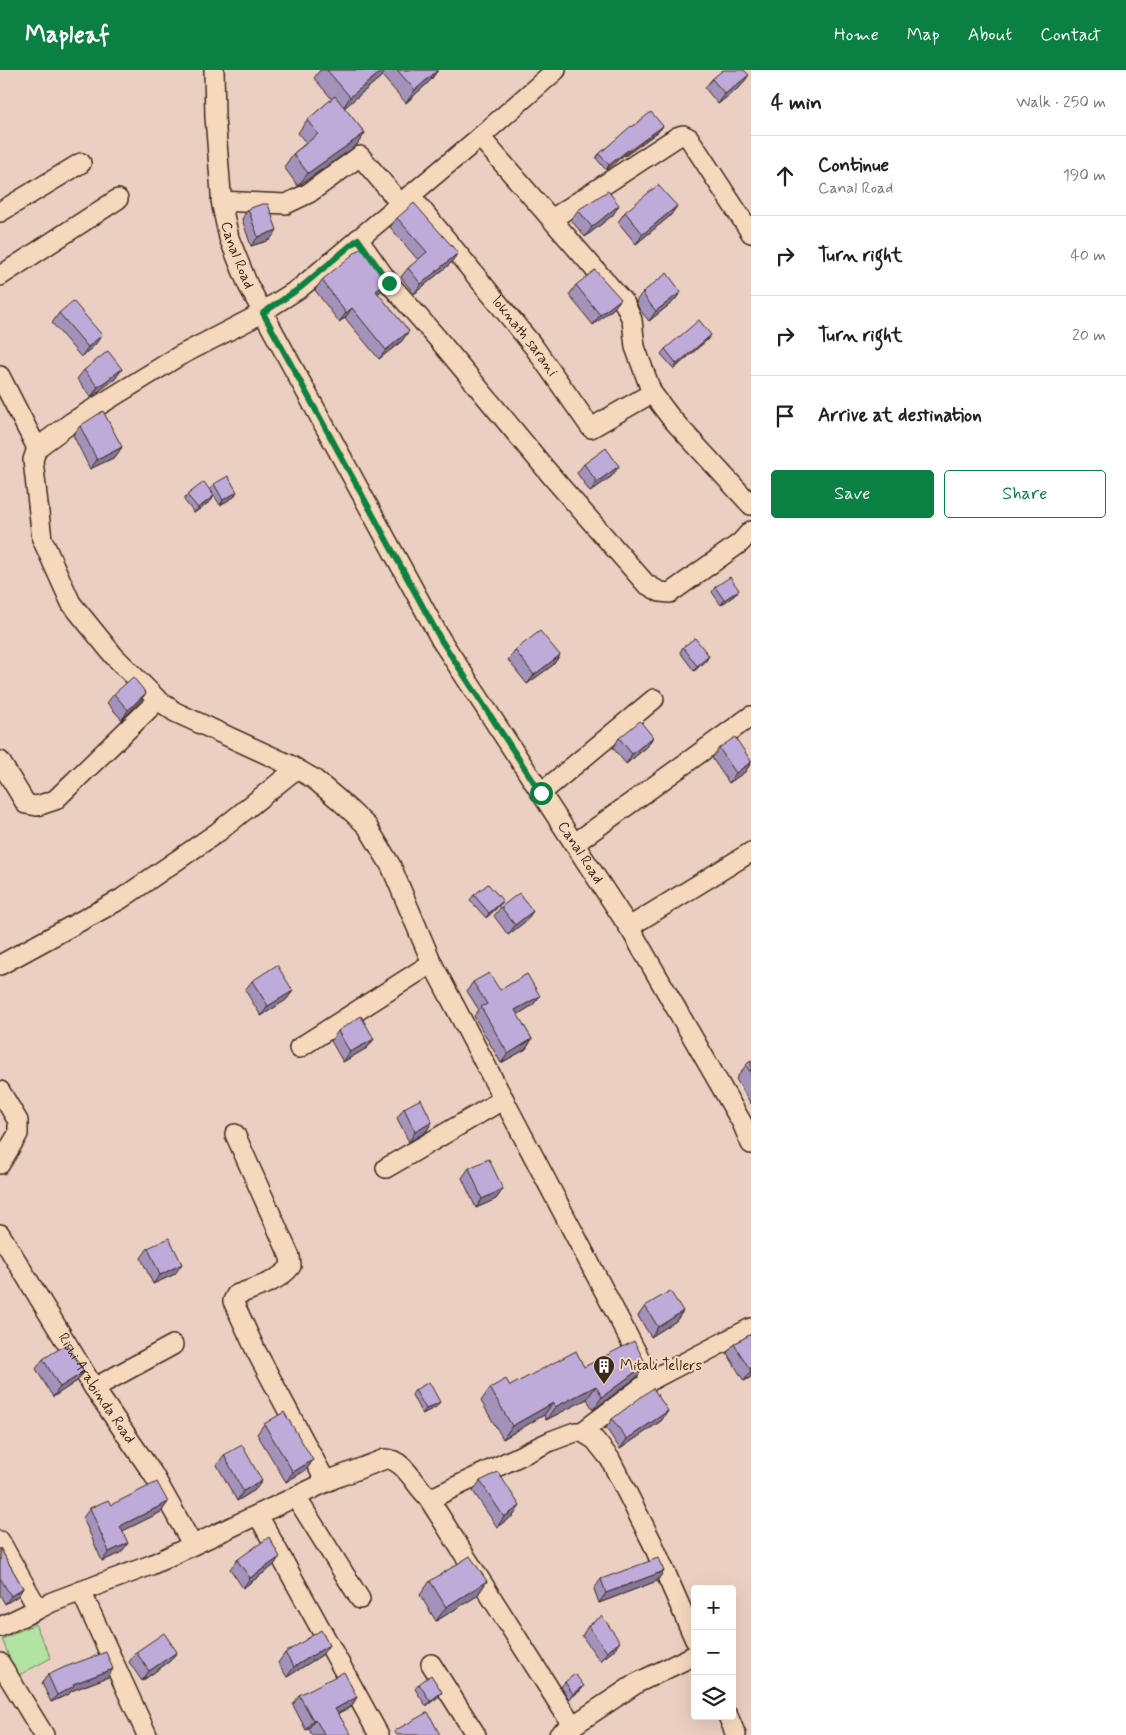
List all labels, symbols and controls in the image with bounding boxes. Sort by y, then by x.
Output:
text: Mapleaf [25,20,110,51]
text: Home [834,23,879,47]
text: Map [907,23,940,47]
text: About [968,23,1012,47]
text: Contact [1040,23,1101,47]
text: 4 min [771,89,822,117]
text: Walk · 250 m [1016,92,1106,113]
text: Continue [818,153,889,178]
icon: ahead [771,162,799,190]
text: 190 m [1063,165,1106,186]
text: Canal Road [818,178,893,199]
street label: Canal Road [216,220,259,292]
icon: right [771,242,799,270]
text: Turn right [818,243,902,268]
text: 40 m [1070,245,1106,266]
route end [378,272,401,295]
street label: loknath sarani [487,292,562,381]
icon: right [771,322,799,350]
text: Turn right [818,323,902,348]
text: 20 m [1072,325,1106,346]
icon: arrive [771,402,799,430]
text: Arrive at destination [818,403,982,428]
button: Save [771,470,934,518]
button: Share [944,470,1106,518]
route start [530,782,553,805]
street label: Canal Road [552,818,608,888]
street label: Rishi Arabinda Road [53,1329,140,1448]
building icon: Mitali Tellers [592,1354,616,1385]
place label: Mitali Tellers [620,1356,703,1376]
map controls [691,1585,736,1720]
button: + [691,1585,736,1630]
button: − [691,1630,736,1675]
button: layers [691,1675,736,1720]

